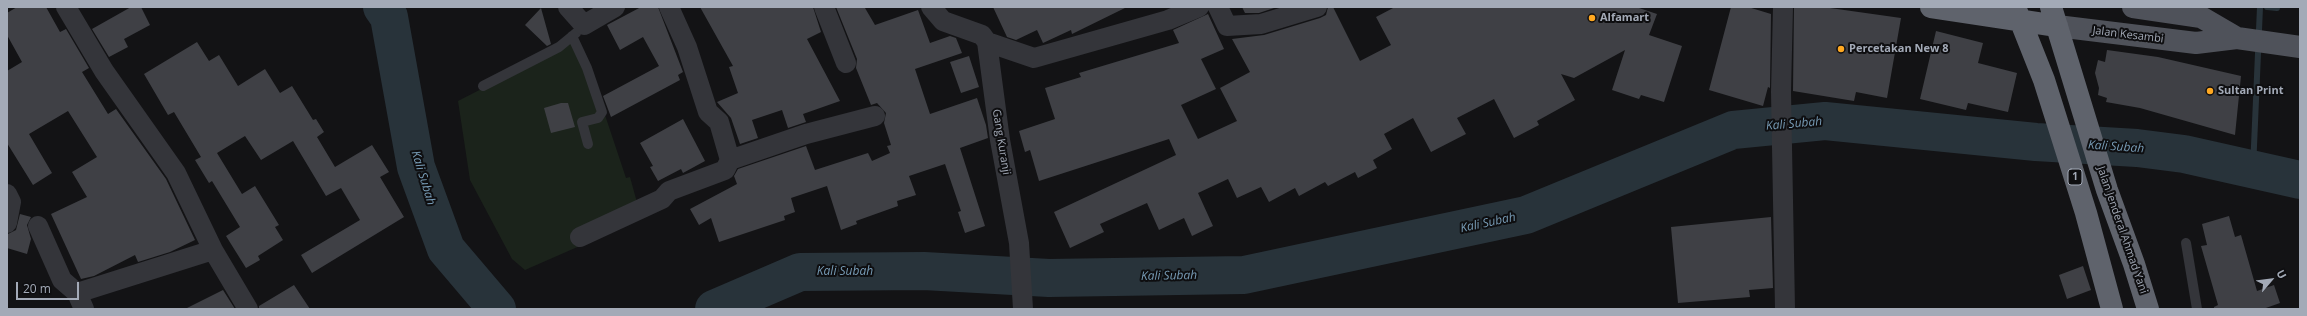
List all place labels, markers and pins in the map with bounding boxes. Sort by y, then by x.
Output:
place label: Alfamart [1600,11,1649,25]
marker: Alfamart [1587,13,1597,23]
place label: Percetakan New 8 [1849,42,1949,56]
marker: Percetakan New 8 [1836,44,1846,54]
place label: Sultan Print [2218,84,2283,98]
marker: Sultan Print [2205,86,2215,96]

